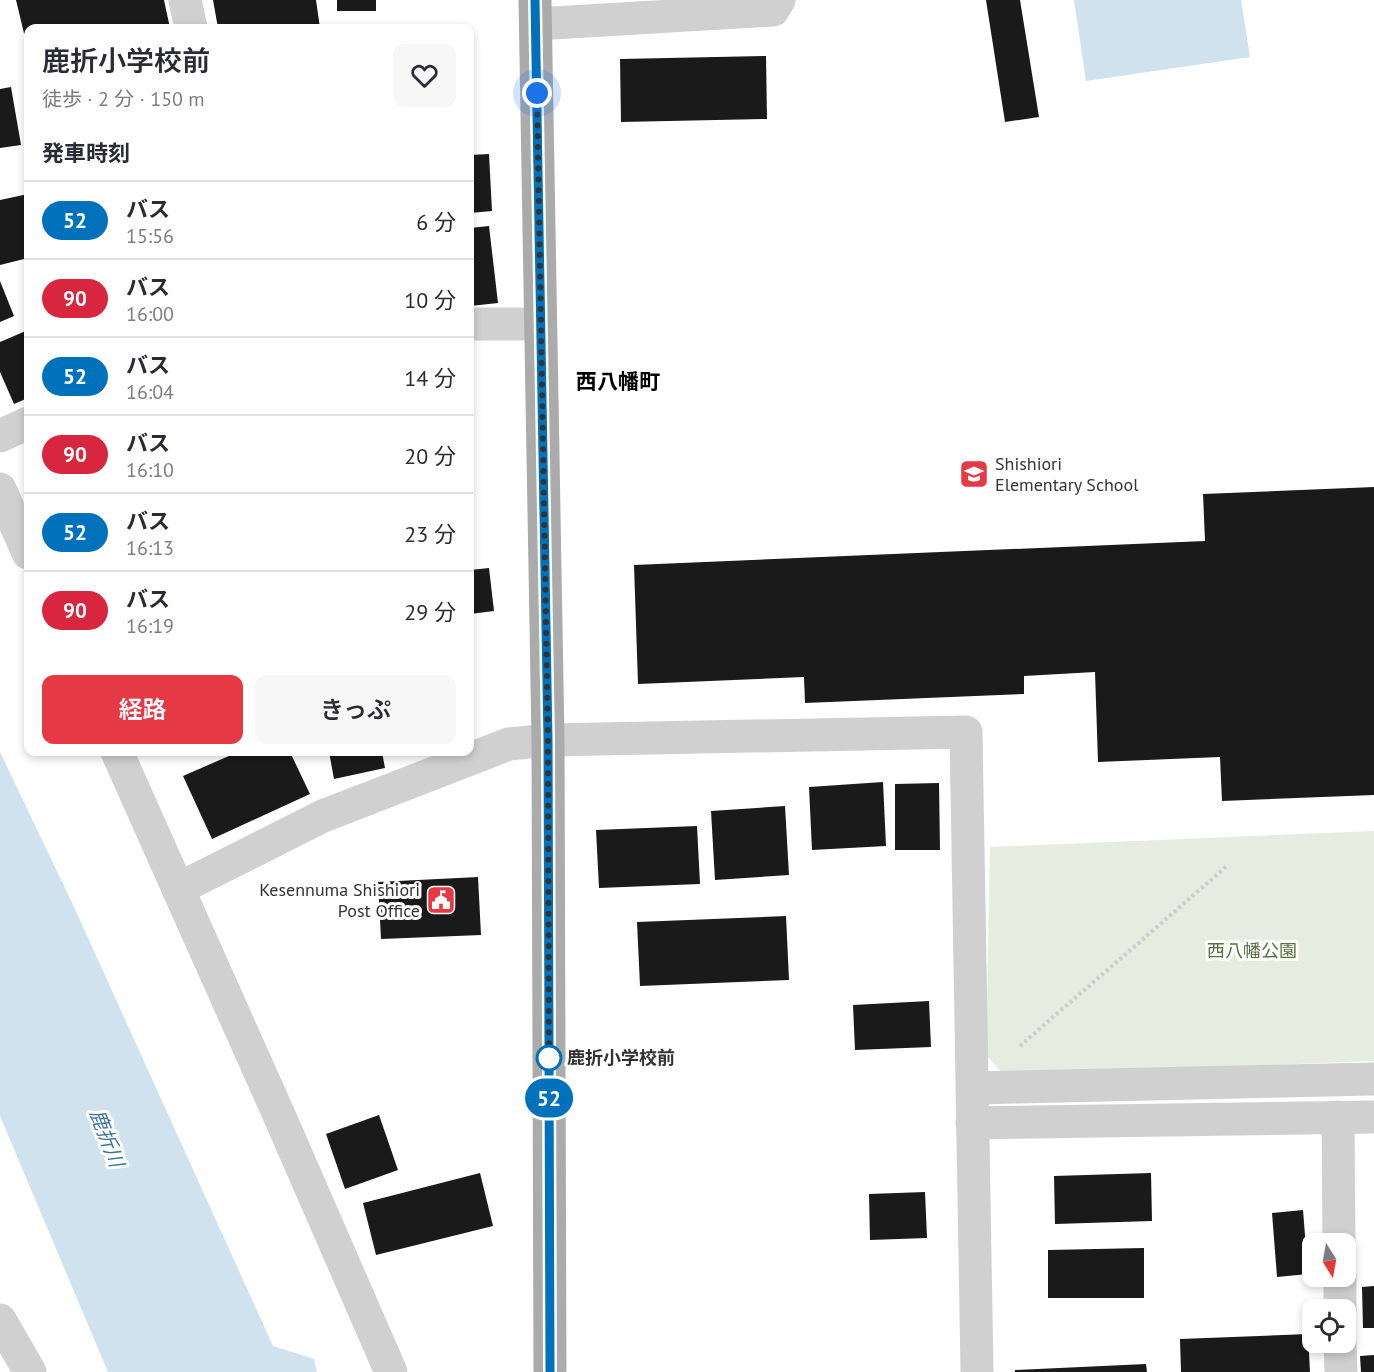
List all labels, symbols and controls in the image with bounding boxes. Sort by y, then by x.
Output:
text: 鹿折小学校前 [42,42,210,79]
button: heart [393,44,456,107]
your location [522,78,552,108]
text: 徒歩 · 2 分 · 150 m [42,86,205,112]
text: 発車時刻 [42,139,130,167]
text: バス [126,195,170,223]
text: 52 [63,207,87,234]
text: 6 分 [416,208,456,236]
text: 15:56 [126,223,174,249]
text: バス [126,273,170,301]
text: 90 [63,285,87,312]
text: 10 分 [404,286,456,314]
text: 16:00 [126,301,174,327]
text: バス [126,351,170,379]
text: 52 [63,363,87,390]
text: 14 分 [404,364,456,392]
district label: 西八幡町 [576,368,660,395]
text: 16:04 [126,379,174,405]
text: バス [126,429,170,457]
text: 90 [63,441,87,468]
text: 20 分 [404,442,456,470]
place label: Shishiori Elementary School [995,452,1139,496]
text: 16:10 [126,457,174,483]
school or university icon: Shishiori Elementary School [958,458,990,490]
text: バス [126,507,170,535]
text: 52 [63,519,87,546]
text: 23 分 [404,520,456,548]
text: 16:13 [126,535,174,561]
text: バス [126,585,170,613]
text: 90 [63,597,87,624]
text: 29 分 [404,598,456,626]
text: 16:19 [126,613,174,639]
button: 経路 [42,675,243,744]
button: きっぷ [255,675,456,744]
place label: Kesennuma Shishiori Post Office [259,878,420,922]
public building icon: Kesennuma Shishiori Post Office [425,884,457,916]
park label: 西八幡公園 [1207,939,1297,962]
marker: 鹿折小学校前 [536,1045,562,1071]
place label: 鹿折小学校前 [567,1046,675,1069]
line badge: 52 [522,1078,576,1118]
text: 52 [537,1085,561,1112]
water label: 鹿折川 [84,1105,131,1173]
north arrow [1302,1233,1356,1287]
map controls [1302,1233,1356,1353]
button: locate [1302,1299,1356,1353]

